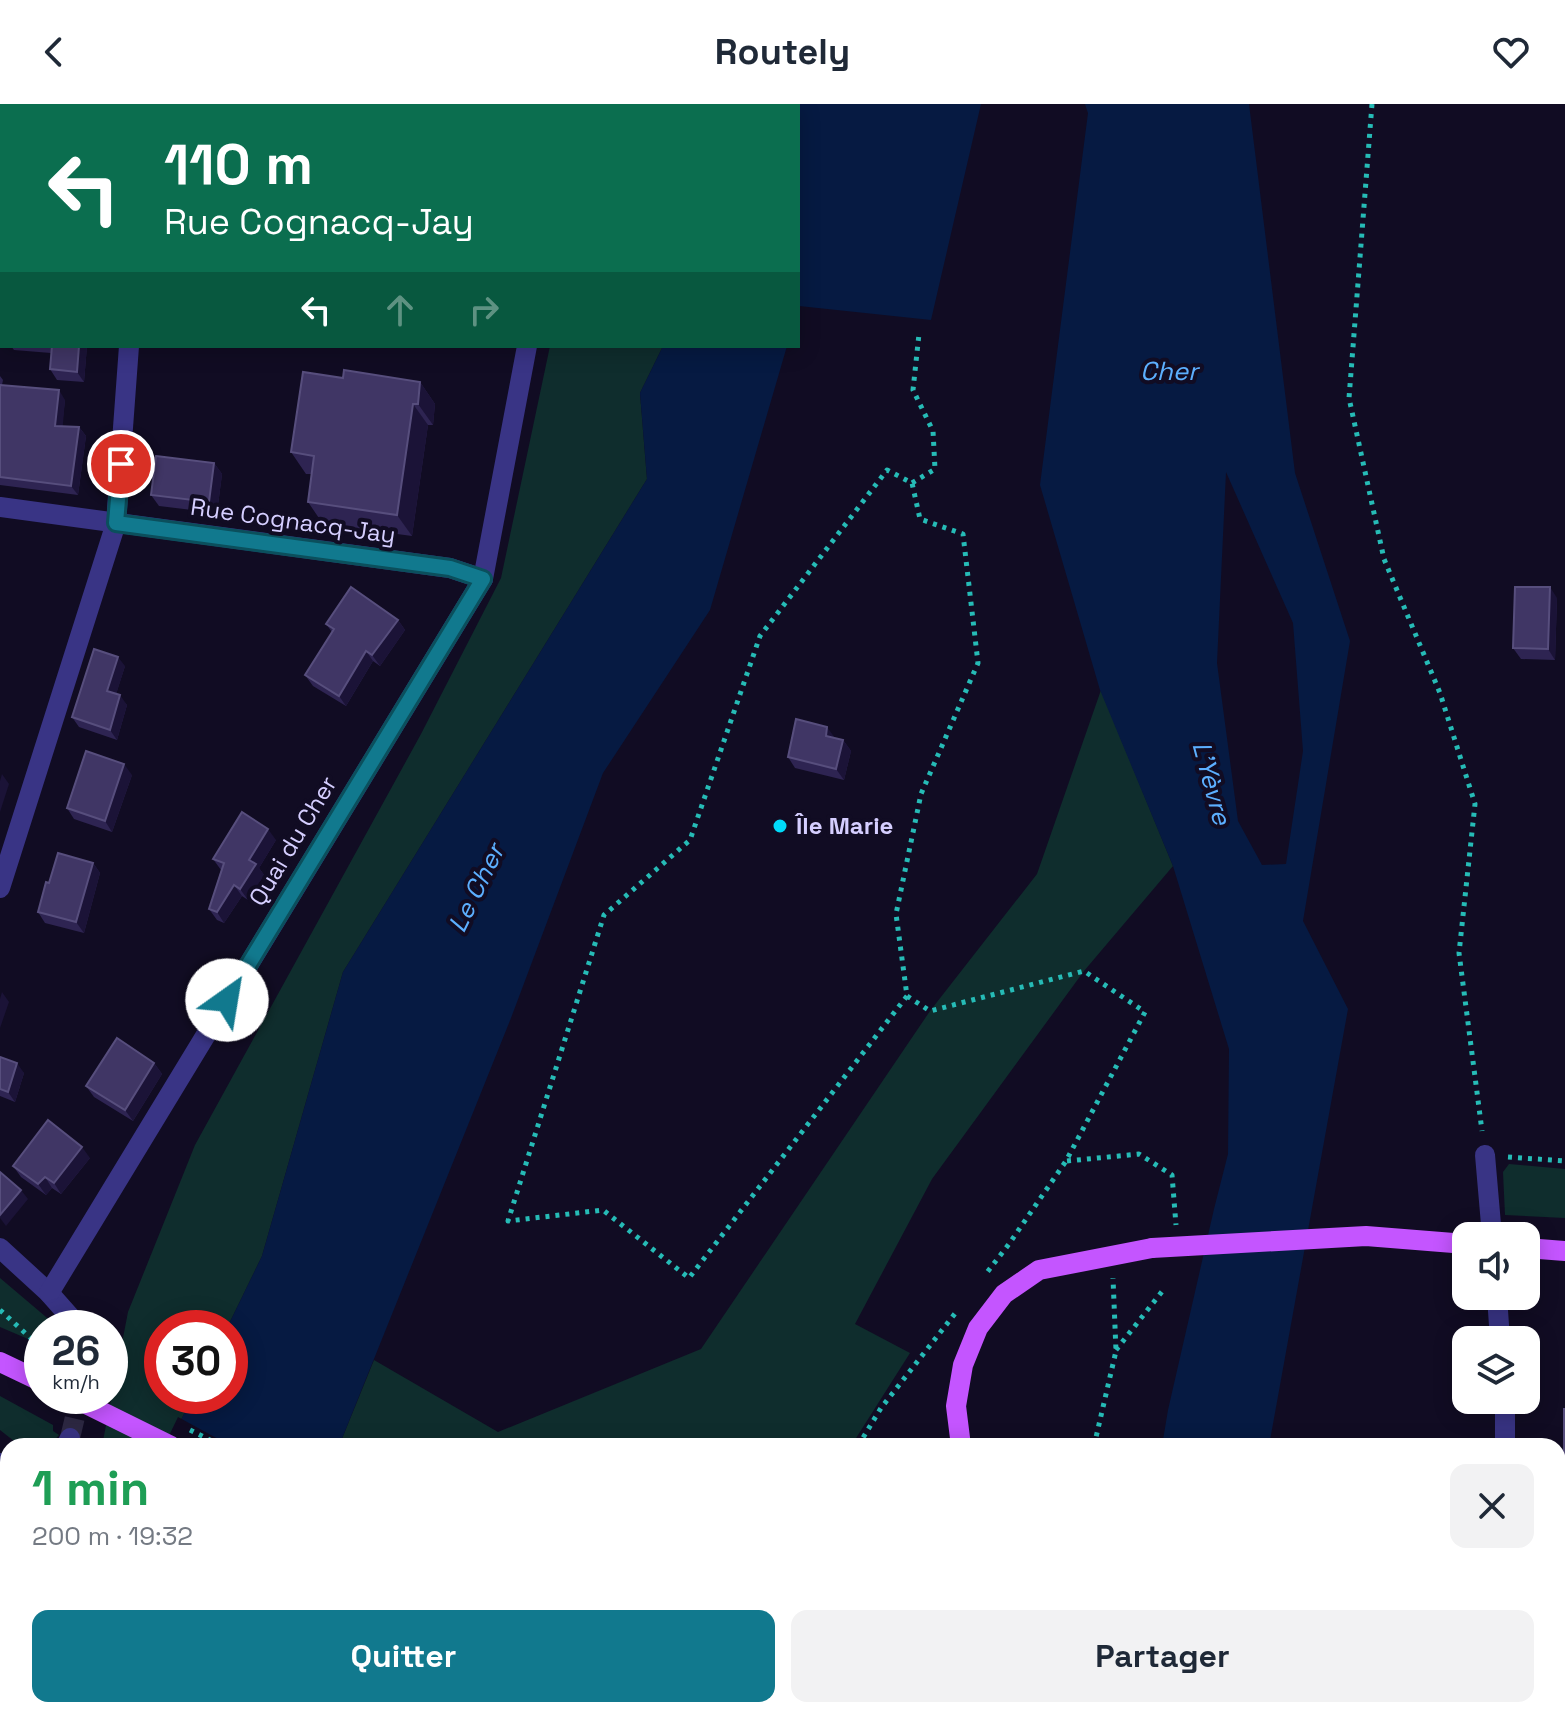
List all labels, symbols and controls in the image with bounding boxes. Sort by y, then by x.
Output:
text: Routely [715,29,850,75]
icon: back [32,30,76,74]
icon: heart [1489,30,1533,74]
text: 110 m [164,129,313,200]
icon: left [32,136,136,240]
text: Rue Cognacq-Jay [164,199,474,245]
icon: left [294,288,338,332]
icon: ahead [378,288,422,332]
icon: right [462,288,506,332]
water label: Cher [1140,354,1201,388]
pin [87,430,155,498]
icon: arrive [99,442,143,486]
street label: Rue Cognacq-Jay [189,491,398,550]
water label: L'Yèvre [1185,737,1240,830]
street label: Quai du Cher [242,770,344,911]
place label: Île Marie [794,810,893,841]
marker: Île Marie [771,817,789,835]
water label: Le Cher [440,835,513,938]
position arrow [185,958,269,1042]
map controls [1452,1222,1540,1414]
button: sound [1452,1222,1540,1310]
speed limit sign: 30 [144,1310,248,1414]
text: 26 [52,1326,100,1377]
button: layers [1452,1326,1540,1414]
text: km/h [52,1369,100,1395]
text: 1 min [32,1458,149,1519]
button: close [1450,1464,1534,1548]
text: 200 m · 19:32 [32,1519,193,1553]
button: Quitter [32,1610,775,1702]
button: Partager [791,1610,1534,1702]

